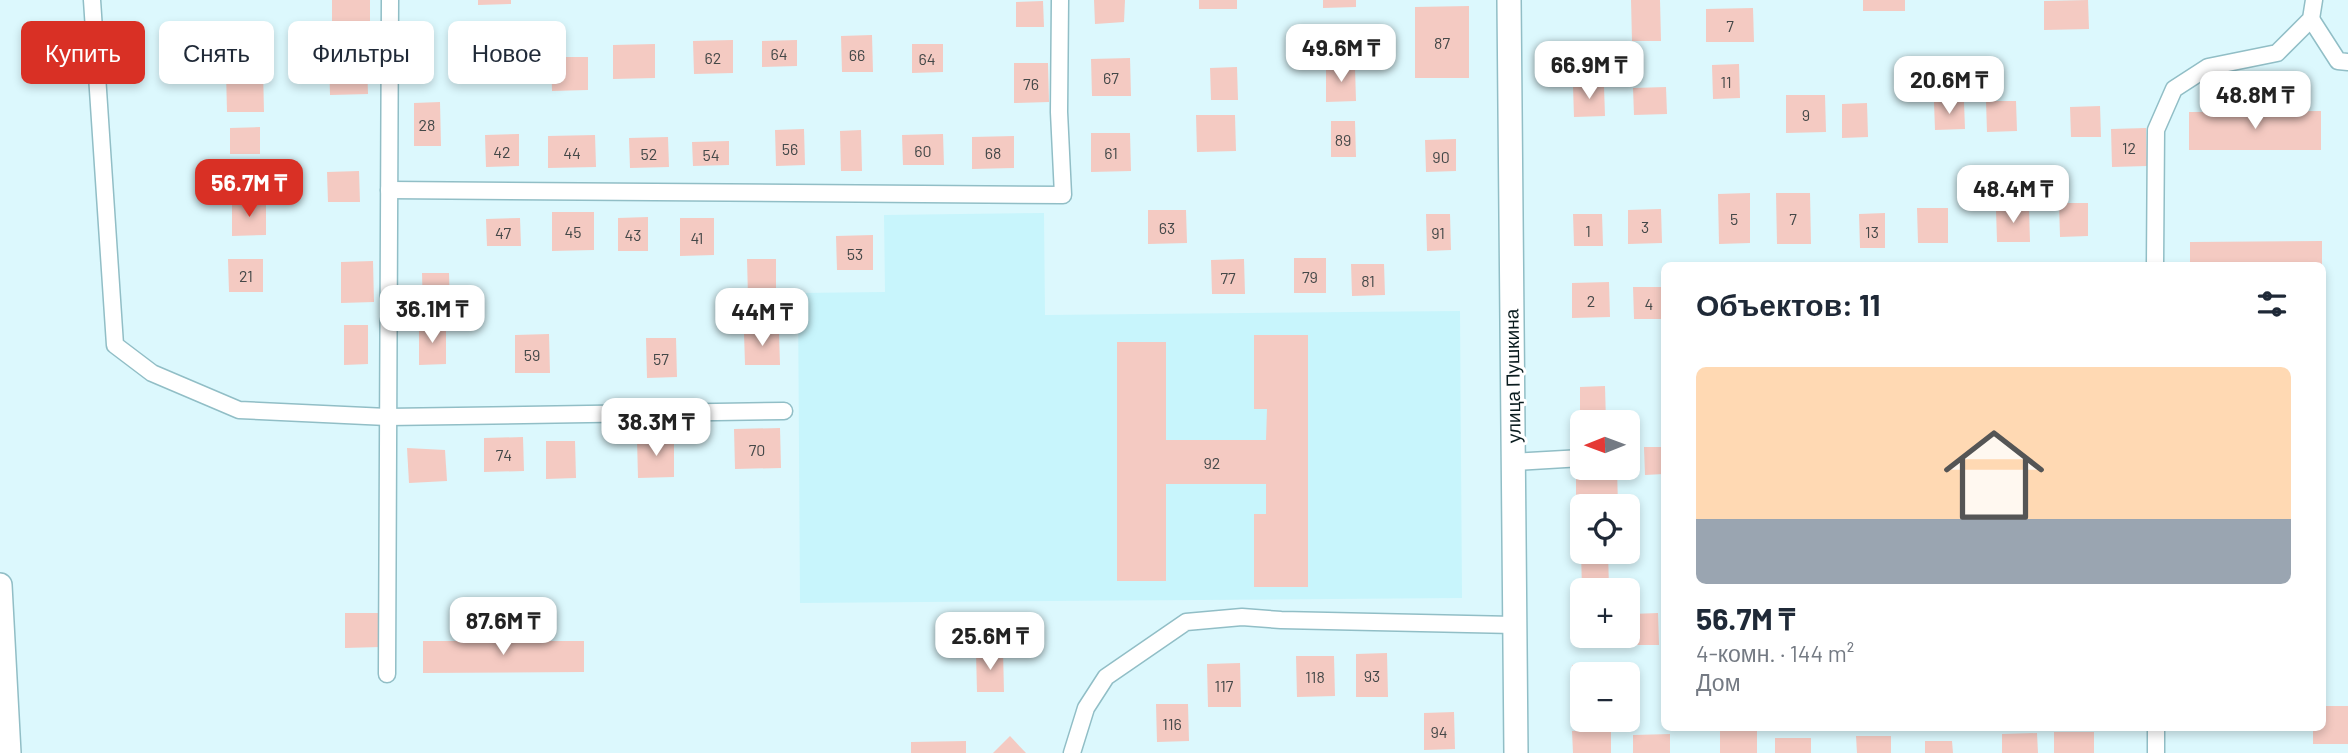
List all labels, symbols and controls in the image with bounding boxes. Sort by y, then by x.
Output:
house number: 7 [1726,16,1734,35]
chip: Купить [21,21,145,84]
chip: Снять [159,21,274,84]
chip: Фильтры [288,21,434,84]
chip: Новое [448,21,566,84]
pin: 49.6M ₸ [1276,24,1406,84]
text: 49.6M ₸ [1302,33,1380,61]
house number: 87 [1434,33,1450,52]
pin: 66.9M ₸ [1524,42,1654,101]
house number: 64 [770,44,788,63]
house number: 66 [849,45,865,64]
house number: 62 [705,48,721,67]
house number: 64 [918,49,936,68]
text: 66.9M ₸ [1551,50,1627,78]
pin: 20.6M ₸ [1884,57,2014,116]
text: 20.6M ₸ [1910,65,1988,93]
house number: 67 [1103,68,1119,87]
house number: 11 [1720,72,1732,91]
pin: 48.8M ₸ [2190,72,2320,131]
house number: 76 [1023,74,1039,93]
text: 48.8M ₸ [2216,80,2294,108]
house number: 9 [1802,105,1810,124]
house number: 28 [419,115,435,134]
house number: 89 [1335,130,1351,149]
house number: 12 [2122,138,2136,157]
house number: 56 [782,139,798,158]
house number: 60 [914,141,932,160]
house number: 42 [493,142,511,161]
house number: 44 [563,143,581,162]
house number: 68 [985,143,1001,162]
house number: 61 [1104,143,1118,162]
house number: 52 [641,144,657,163]
house number: 54 [702,145,720,164]
house number: 90 [1432,147,1450,166]
pin: 56.7M ₸ [184,160,314,219]
pin: 48.4M ₸ [1948,166,2078,225]
text: 56.7M ₸ [211,168,287,196]
text: 48.4M ₸ [1973,174,2053,202]
house number: 5 [1730,209,1738,228]
house number: 7 [1789,209,1797,228]
house number: 3 [1641,217,1649,236]
house number: 63 [1159,218,1175,237]
house number: 1 [1585,221,1591,240]
house number: 45 [564,222,582,241]
house number: 13 [1865,222,1879,241]
house number: 47 [495,223,511,242]
house number: 91 [1431,223,1445,242]
house number: 43 [624,225,642,244]
house number: 41 [691,228,703,247]
house number: 53 [847,244,863,263]
house number: 21 [239,266,253,285]
house number: 79 [1302,267,1318,286]
house number: 77 [1220,268,1236,287]
house number: 81 [1361,271,1375,290]
icon: filters [2253,285,2291,323]
pin: 36.1M ₸ [367,286,497,345]
text: Объектов: 11 [1696,286,1880,322]
pin: 44M ₸ [713,288,811,348]
house number: 2 [1587,291,1595,310]
text: 36.1M ₸ [396,294,468,322]
house number: 4 [1645,294,1653,313]
text: 44M ₸ [731,297,793,325]
street label: улица Пушкина [1499,308,1525,443]
house number: 59 [524,345,540,364]
house number: 57 [653,349,669,368]
pin: 38.3M ₸ [591,398,721,458]
text: 38.3M ₸ [617,407,695,435]
north arrow [1570,410,1640,480]
map controls [1570,410,1640,732]
icon: home [1931,412,2057,538]
house number: 70 [749,440,765,459]
house number: 74 [496,445,512,464]
house number: 92 [1204,453,1220,472]
button: locate [1570,494,1640,564]
button: + [1570,578,1640,648]
pin: 87.6M ₸ [438,598,568,657]
text: 56.7M ₸ [1696,600,1795,636]
text: 87.6M ₸ [466,606,540,634]
pin: 25.6M ₸ [925,612,1055,672]
text: 25.6M ₸ [951,621,1029,649]
text: 4-комн. · 144 m² [1696,639,1854,667]
button: − [1570,662,1640,732]
house number: 93 [1364,666,1380,685]
house number: 118 [1305,667,1325,686]
text: Дом [1696,668,1740,696]
house number: 117 [1215,676,1234,695]
house number: 116 [1162,714,1182,733]
house number: 94 [1430,722,1448,741]

